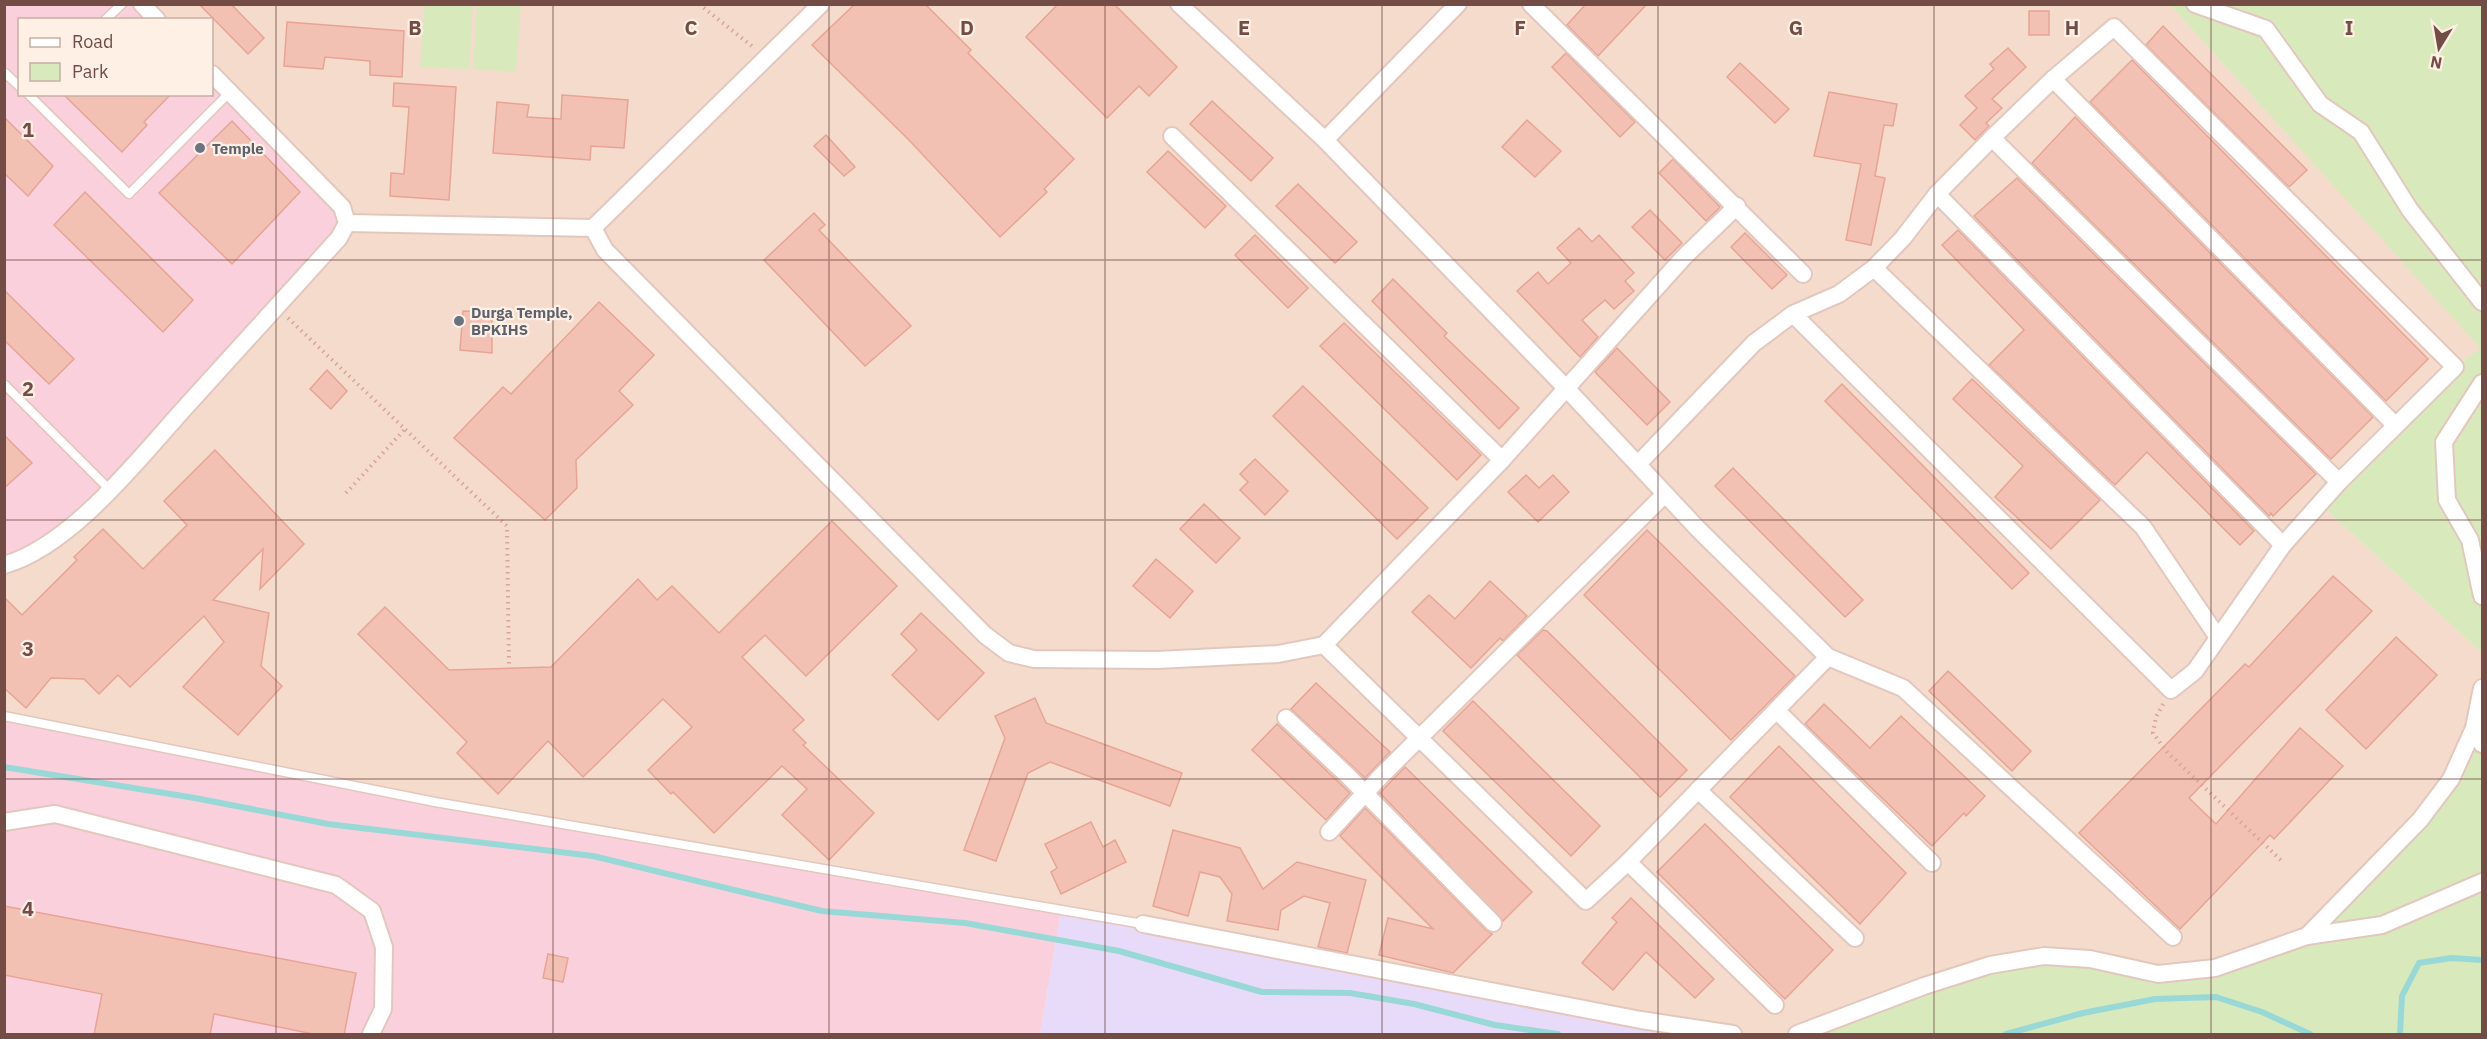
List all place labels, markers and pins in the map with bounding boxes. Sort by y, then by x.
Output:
place label: Temple [212,139,264,158]
marker: Temple [193,141,207,155]
place label: Durga Temple, BPKIHS [471,303,573,339]
marker: Durga Temple, BPKIHS [452,314,466,328]

